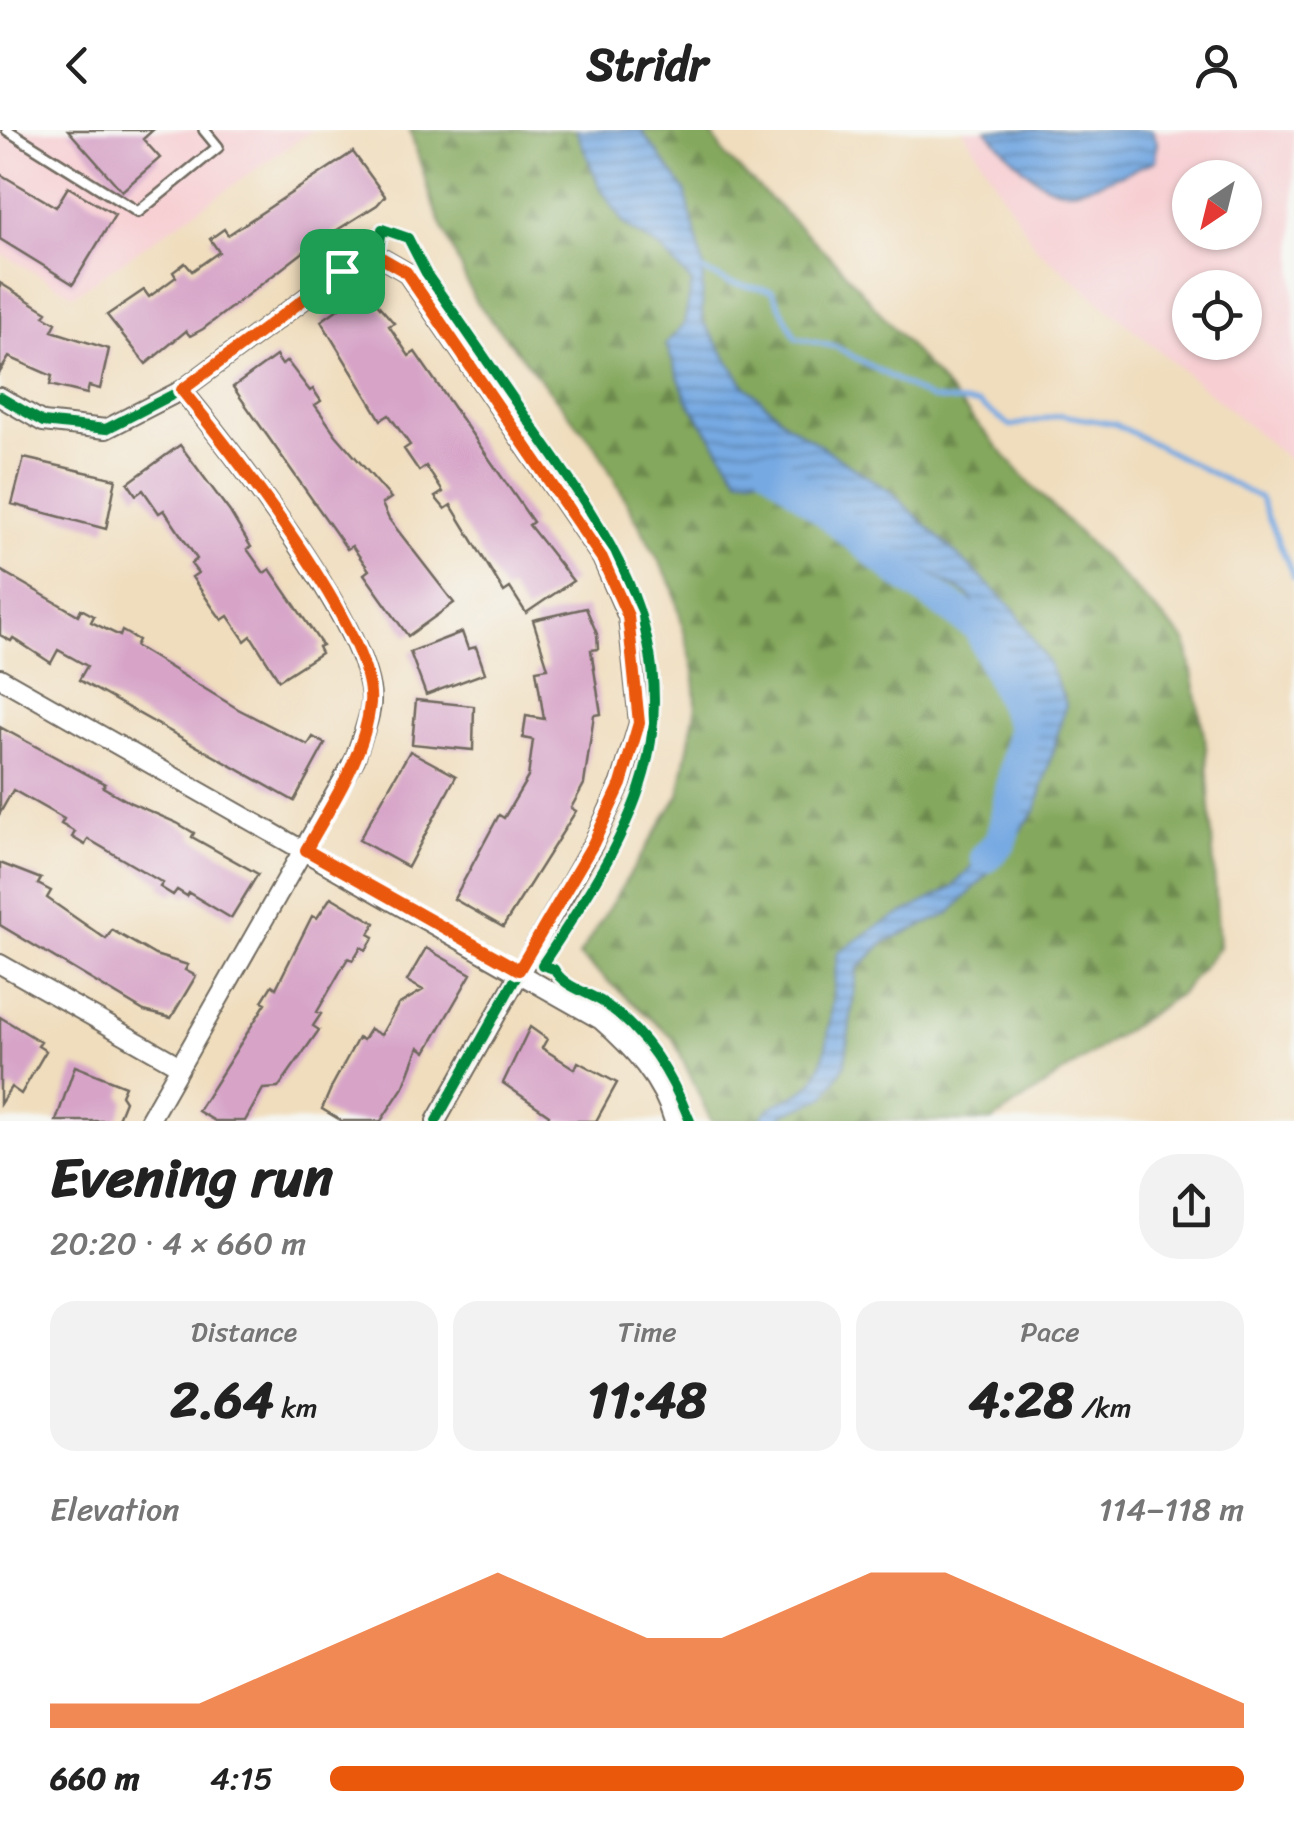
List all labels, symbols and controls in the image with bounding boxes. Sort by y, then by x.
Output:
text: Stridr [587,25,707,105]
icon: back [50,38,105,93]
icon: person [1189,38,1244,93]
north arrow [1172,160,1262,250]
map controls [1172,160,1262,360]
pin [300,229,385,314]
icon: arrive [315,244,370,299]
button: locate [1172,270,1262,360]
text: Evening run [50,1129,333,1226]
button: share [1139,1154,1244,1259]
text: 20:20 · 4 × 660 m [50,1215,306,1272]
text: Distance [191,1307,297,1356]
text: Time [617,1307,677,1356]
text: Pace [1020,1307,1080,1356]
text: 2.64 [170,1356,274,1445]
text: 11:48 [587,1356,707,1445]
text: 4:28 [969,1356,1074,1445]
text: km [274,1383,318,1432]
text: /km [1074,1383,1131,1432]
text: Elevation [50,1481,180,1538]
text: 114–118 m [1099,1481,1244,1538]
text: 660 m [50,1750,139,1807]
text: 4:15 [210,1750,273,1807]

